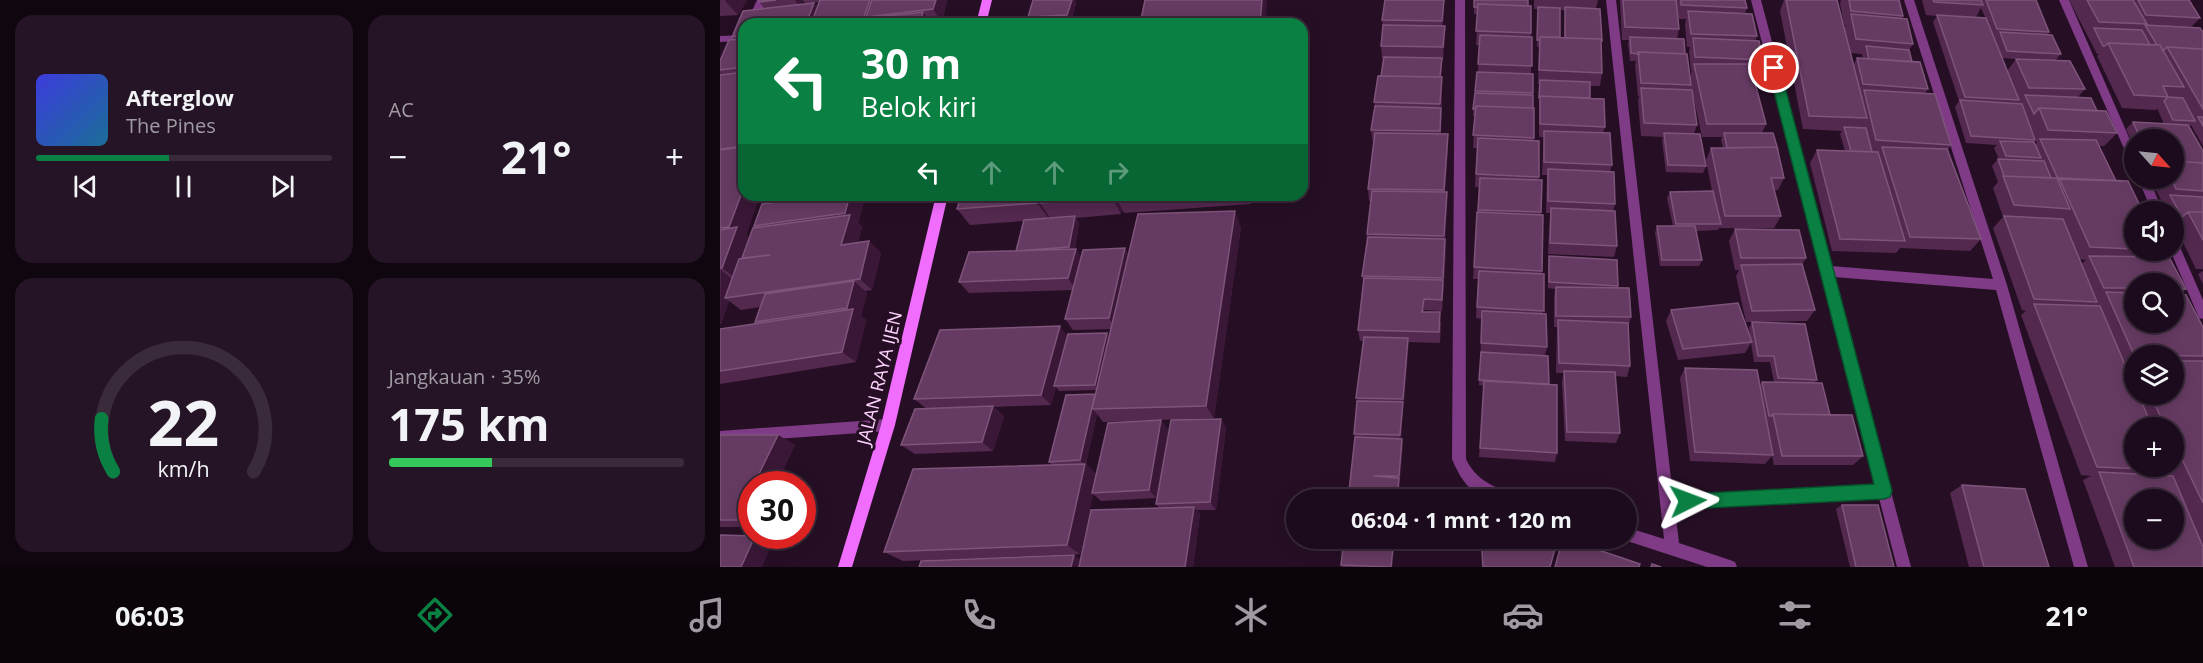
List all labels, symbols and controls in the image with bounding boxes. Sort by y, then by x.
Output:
text: 30 m [861,34,961,91]
icon: left [762,42,840,120]
pin [1748,42,1799,93]
icon: arrive [1757,51,1790,84]
text: Afterglow [126,82,234,112]
text: Belok kiri [861,88,977,125]
text: AC [389,96,414,123]
text: The Pines [126,112,216,139]
text: 21° [501,126,572,187]
north arrow [2124,129,2184,189]
map controls [2124,129,2184,549]
text: − [389,134,407,179]
text: + [665,134,684,179]
icon: left [912,156,945,189]
icon: ahead [975,156,1008,189]
icon: ahead [1038,156,1071,189]
icon: right [1101,156,1134,189]
icon: previous [69,170,102,203]
icon: pause [167,170,200,203]
icon: next [266,170,299,203]
button: sound [2124,201,2184,261]
button: search [2124,273,2184,333]
street label: JALAN RAYA IJEN [850,309,907,449]
button: layers [2124,345,2184,405]
text: Jangkauan · 35% [389,363,540,390]
text: 22 [148,379,219,464]
text: 175 km [389,393,549,454]
button: + [2124,417,2184,477]
text: km/h [158,454,210,483]
position arrow [1656,469,1720,533]
speed limit sign: 30 [738,471,816,549]
button: − [2124,489,2184,549]
text: 06:04 · 1 mnt · 120 m [1351,504,1572,534]
icon: directions [414,594,456,636]
icon: music [686,594,728,636]
icon: phone [958,594,1000,636]
icon: climate [1230,594,1272,636]
icon: car [1502,594,1544,636]
icon: filters [1774,594,1816,636]
text: 06:03 [115,597,184,634]
text: 21° [2046,597,2088,634]

